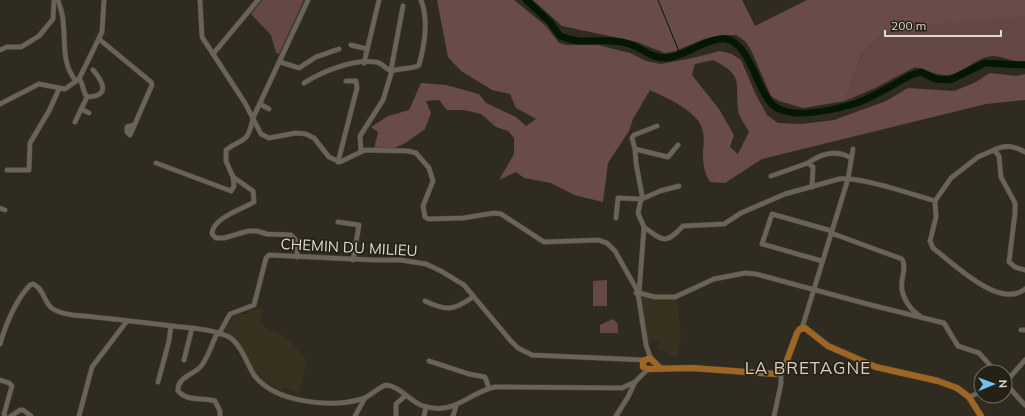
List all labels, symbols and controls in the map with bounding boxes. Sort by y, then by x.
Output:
scale bar [885,12,1001,38]
text: 200 m [891,18,926,33]
street label: CHEMIN DU MILIEU [280,234,418,260]
district label: LA BRETAGNE [745,357,871,378]
north arrow [973,364,1013,404]
text: N [996,380,1010,388]

